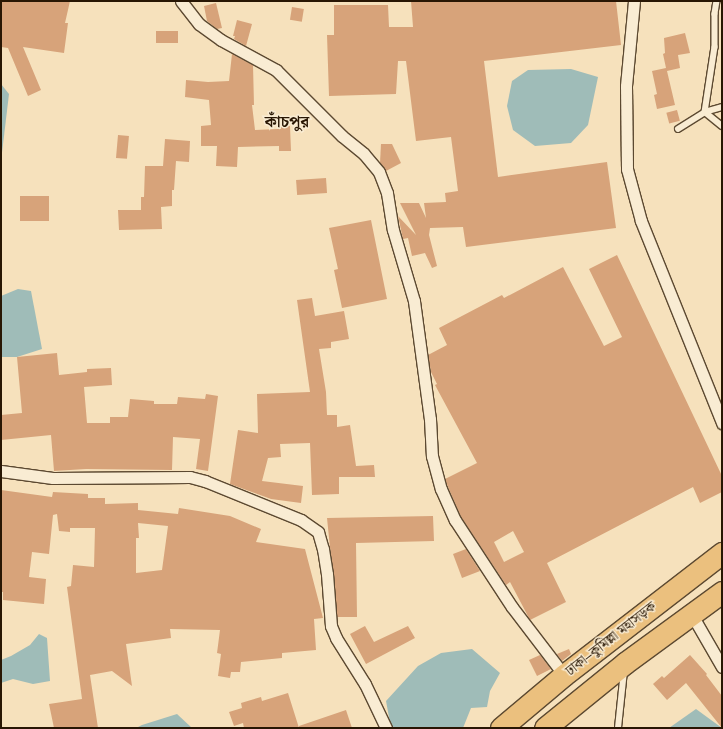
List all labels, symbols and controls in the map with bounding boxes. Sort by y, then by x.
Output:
district label: কাঁচপুর [265,112,309,132]
street label: ঢাকা–কুমিল্লা মহাসড়ক [562,598,660,680]

